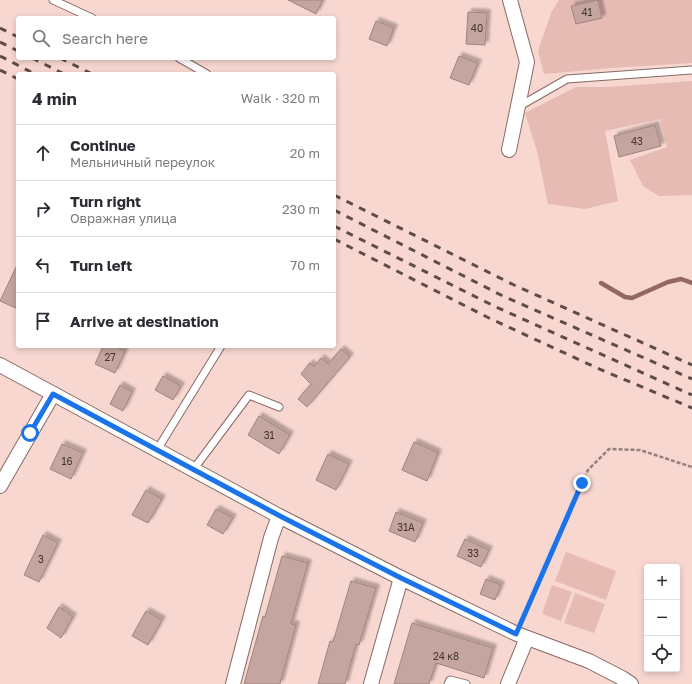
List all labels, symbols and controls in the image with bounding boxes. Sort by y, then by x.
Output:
house number: 41 [582,6,593,18]
search box [16,16,336,60]
house number: 40 [471,22,483,34]
icon: search [30,27,52,49]
text: Search here [62,29,148,47]
text: 4 min [32,88,77,109]
text: Walk · 320 m [241,90,320,106]
house number: 43 [631,135,643,147]
text: Continue [70,136,136,154]
icon: ahead [32,142,54,164]
text: 20 m [290,145,320,161]
text: Мельничный переулок [70,154,215,170]
text: Turn right [70,192,141,210]
icon: right [32,198,54,220]
text: 230 m [282,201,320,217]
text: Овражная улица [70,210,177,226]
icon: left [32,254,54,276]
text: Turn left [70,256,132,274]
text: 70 m [290,257,320,273]
icon: arrive [32,310,54,332]
text: Arrive at destination [70,312,219,330]
house number: 27 [104,351,116,363]
route start [21,424,39,442]
house number: 31 [264,429,274,441]
house number: 16 [62,455,72,467]
route end [573,474,591,492]
house number: 31А [397,521,415,533]
house number: 33 [467,547,479,559]
house number: 3 [38,553,44,565]
map controls [644,564,680,672]
button: + [644,564,680,600]
button: − [644,600,680,636]
button: locate [644,636,680,672]
house number: 24 к8 [433,650,459,662]

